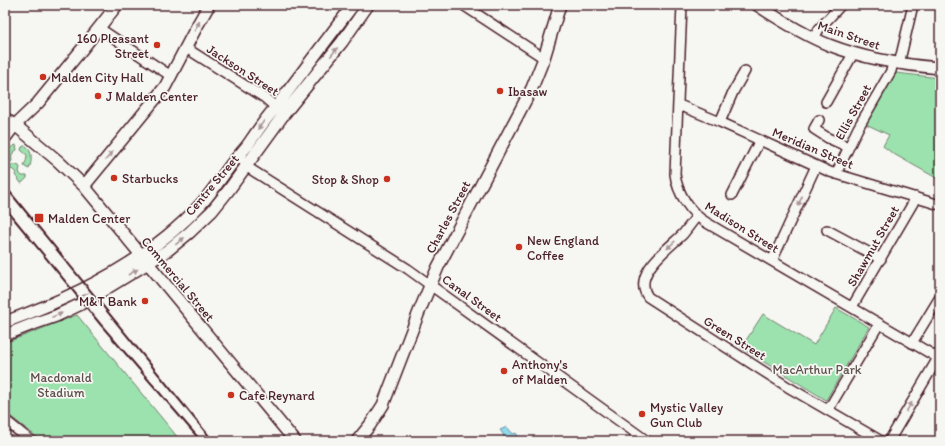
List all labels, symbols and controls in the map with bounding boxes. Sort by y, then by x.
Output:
street label: Main Street [816,17,882,53]
one-way arrow [194,20,200,32]
place label: 160 Pleasant Street [77,31,149,61]
marker: 160 Pleasant Street [152,40,162,50]
street label: Jackson Street [204,41,282,99]
one-way arrow [329,47,338,58]
place label: Malden City Hall [51,70,144,85]
marker: Malden City Hall [38,72,48,82]
street label: Ellis Street [832,82,874,142]
place label: Ibasaw [508,84,548,99]
marker: Ibasaw [495,86,505,96]
place label: J Malden Center [106,89,199,104]
marker: J Malden Center [93,91,103,101]
one-way arrow [257,119,265,130]
street label: Meridian Street [770,124,856,172]
one-way arrow [104,151,113,162]
street label: Centre Street [182,151,242,219]
place label: Starbucks [122,171,178,186]
place label: Stop & Shop [312,172,379,187]
marker: Starbucks [109,173,119,183]
marker: Stop & Shop [382,174,392,184]
street label: Charles Street [423,178,474,256]
one-way arrow [797,196,803,207]
street label: Madison Street [702,198,782,256]
street label: Shawmut Street [844,203,902,289]
place label: Malden Center [48,211,131,226]
marker: Malden Center [33,212,45,224]
place label: New England Coffee [527,233,599,263]
street label: Commercial Street [138,234,218,324]
one-way arrow [174,236,185,245]
one-way arrow [666,240,676,250]
marker: New England Coffee [514,242,524,252]
one-way arrow [127,269,139,276]
street label: Canal Street [439,271,505,325]
place label: M&T Bank [79,294,137,309]
marker: M&T Bank [140,296,150,306]
one-way arrow [51,312,63,318]
street label: Green Street [701,313,769,363]
place label: Anthony's of Malden [512,357,568,387]
park label: MacArthur Park [772,362,862,377]
marker: Anthony's of Malden [499,366,509,376]
park label: Macdonald Stadium [30,370,92,400]
place label: Cafe Reynard [239,388,315,403]
marker: Cafe Reynard [226,390,236,400]
place label: Mystic Valley Gun Club [650,400,723,430]
one-way arrow [905,401,912,413]
marker: Mystic Valley Gun Club [637,409,647,419]

